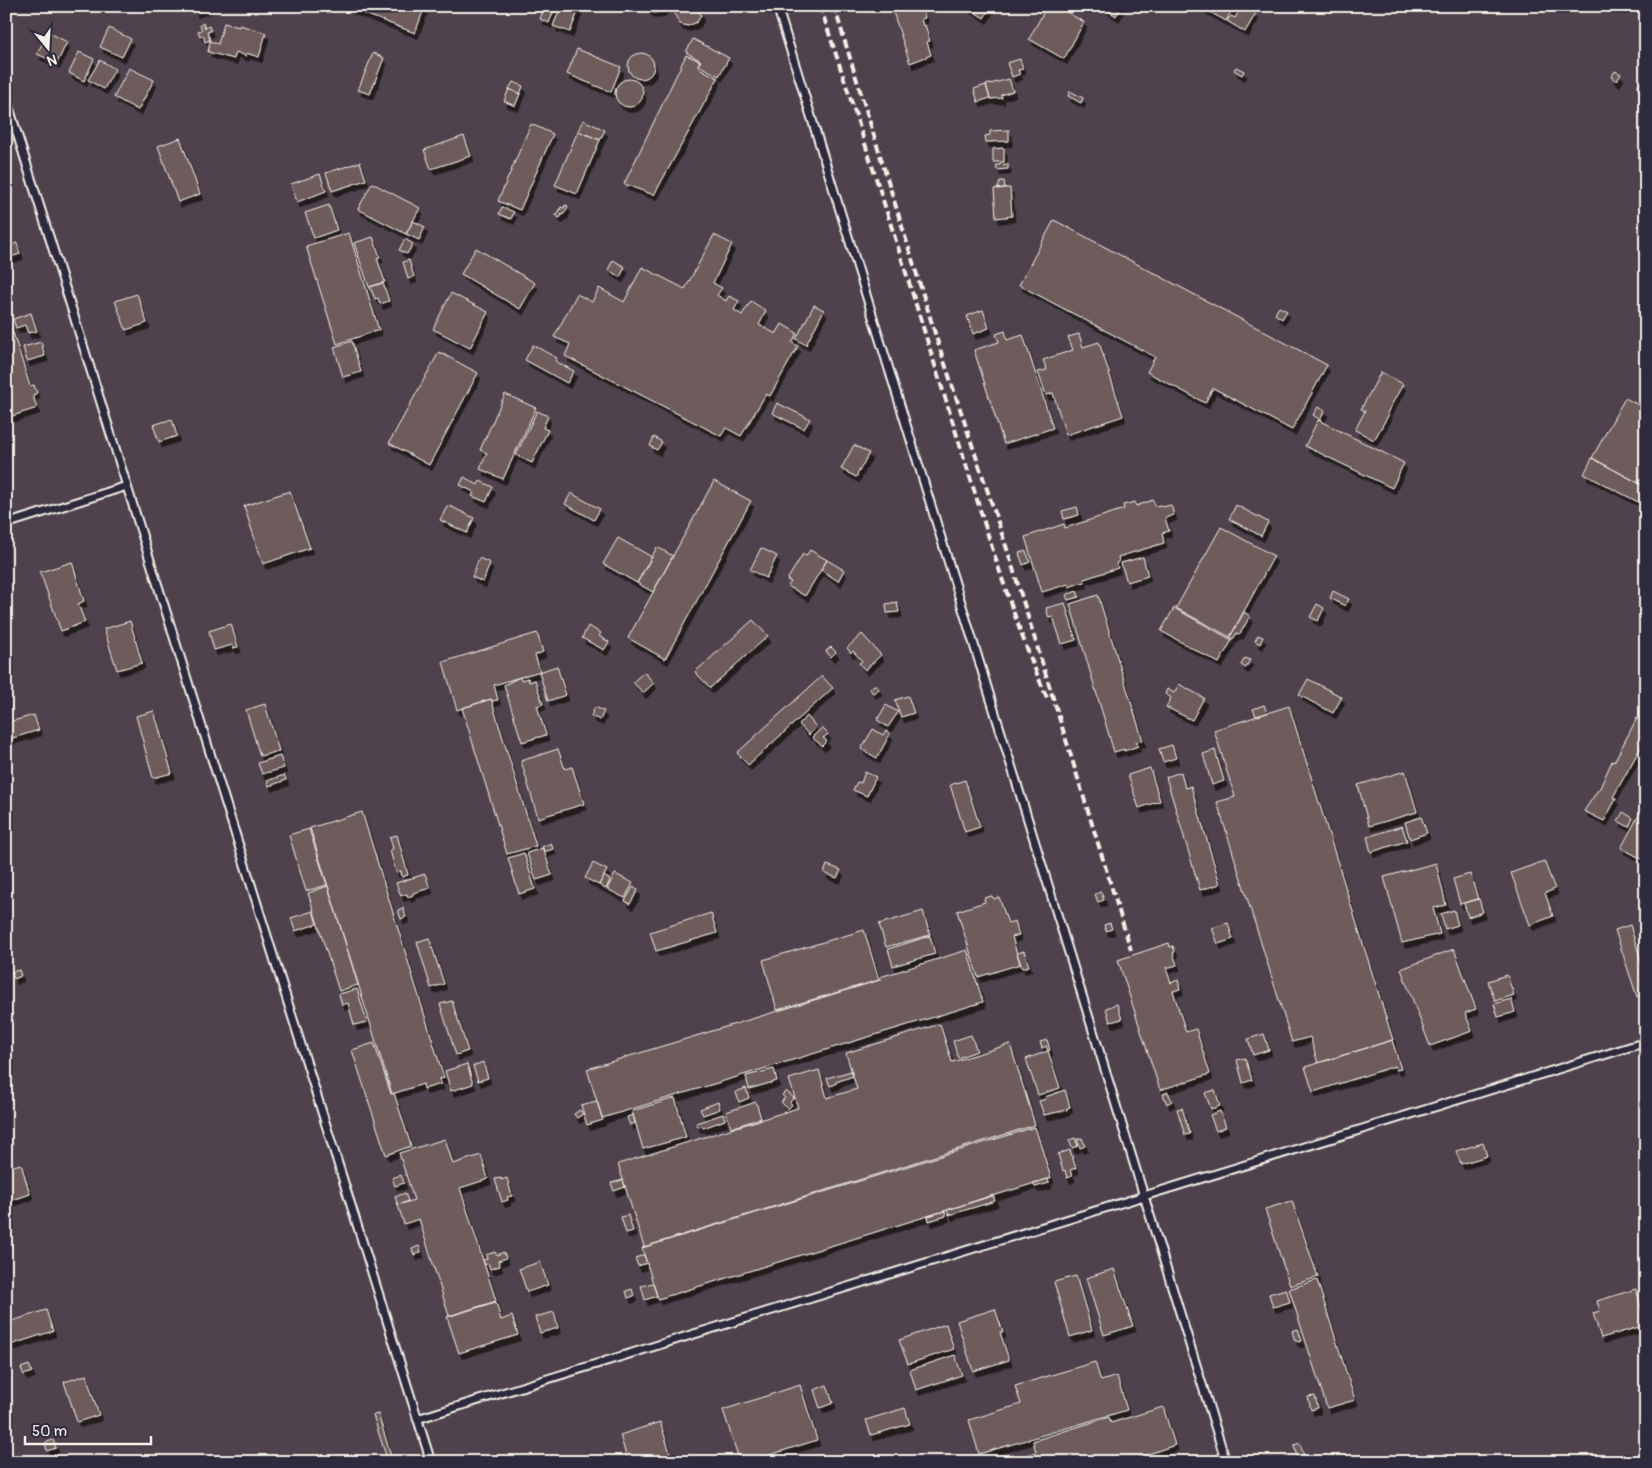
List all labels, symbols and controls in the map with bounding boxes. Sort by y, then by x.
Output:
north arrow [22,22,72,72]
text: N [45,50,59,69]
scale bar [25,1413,151,1445]
text: 50 m [32,1422,67,1441]

